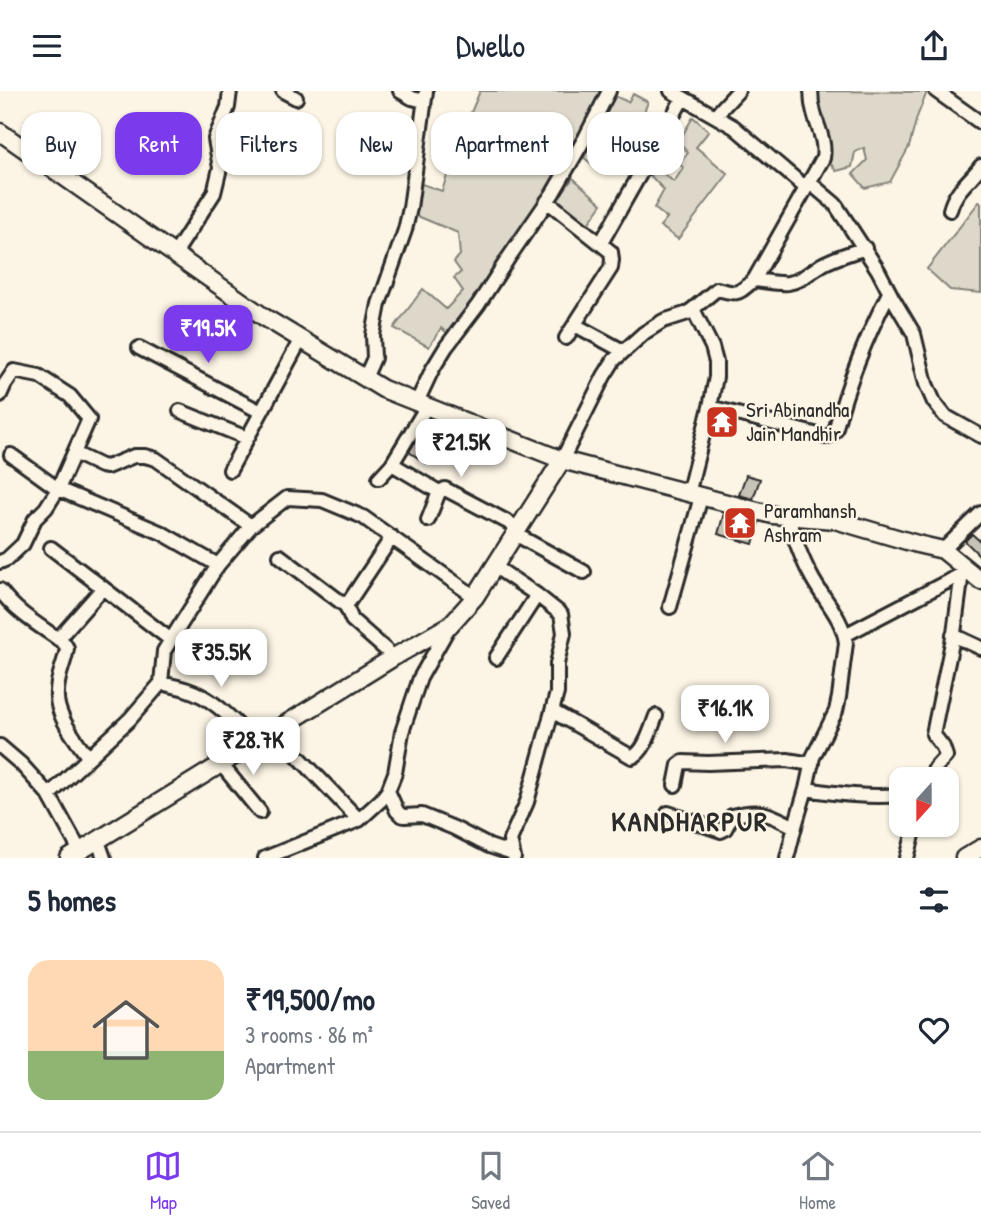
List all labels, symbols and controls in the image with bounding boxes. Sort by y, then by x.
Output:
text: Dwello [456,24,525,67]
icon: menu [28,27,66,65]
icon: share [915,27,953,65]
chip: Buy [21,112,101,175]
chip: Rent [115,112,202,175]
chip: Filters [216,112,322,175]
chip: New [336,112,417,175]
chip: Apartment [431,112,573,175]
chip: House [587,112,684,175]
pin: ₹19.5K [151,306,265,365]
text: ₹19.5K [180,312,236,343]
place label: Sri Abinandha Jain Mandhir [746,395,849,448]
temple icon: Sri Abinandha Jain Mandhir [703,403,741,441]
pin: ₹21.5K [404,419,518,479]
text: ₹21.5K [432,426,490,457]
place label: Paramhansh Ashram [764,496,857,549]
temple icon: Paramhansh Ashram [721,504,759,542]
pin: ₹35.5K [164,629,278,689]
text: ₹35.5K [191,636,251,667]
pin: ₹16.1K [668,685,782,745]
text: ₹16.1K [697,692,753,723]
pin: ₹28.7K [196,717,310,777]
text: ₹28.7K [222,724,284,755]
north arrow [889,767,959,837]
map controls [889,767,959,837]
district label: KANDHARPUR [611,802,769,840]
text: 5 homes [28,880,116,920]
icon: filters [915,881,953,919]
text: ₹19,500/mo [245,979,375,1019]
icon: home [84,988,168,1072]
icon: heart [915,1011,953,1049]
text: 3 rooms · 86 m² [245,1019,373,1050]
text: Apartment [245,1050,335,1081]
tab: Map [144,1147,182,1215]
tab: Saved [471,1147,510,1215]
tab: Home [799,1147,837,1215]

